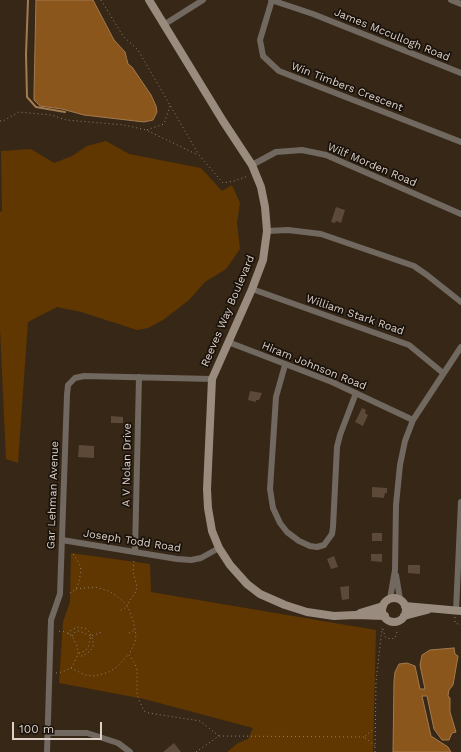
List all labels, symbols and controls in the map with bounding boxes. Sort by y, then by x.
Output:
street label: James Mccullogh Road [332,6,452,64]
street label: Win Timbers Crescent [289,60,405,114]
street label: Wilf Morden Road [325,140,419,190]
street label: Reeves Way Boulevard [199,253,257,369]
street label: William Stark Road [304,292,406,338]
street label: Hiram Johnson Road [260,339,368,393]
street label: A V Nolan Drive [120,423,134,507]
street label: Gar Lehman Avenue [45,441,61,549]
street label: Joseph Todd Road [82,527,182,555]
scale bar [14,714,104,740]
text: 100 m [19,722,54,736]

